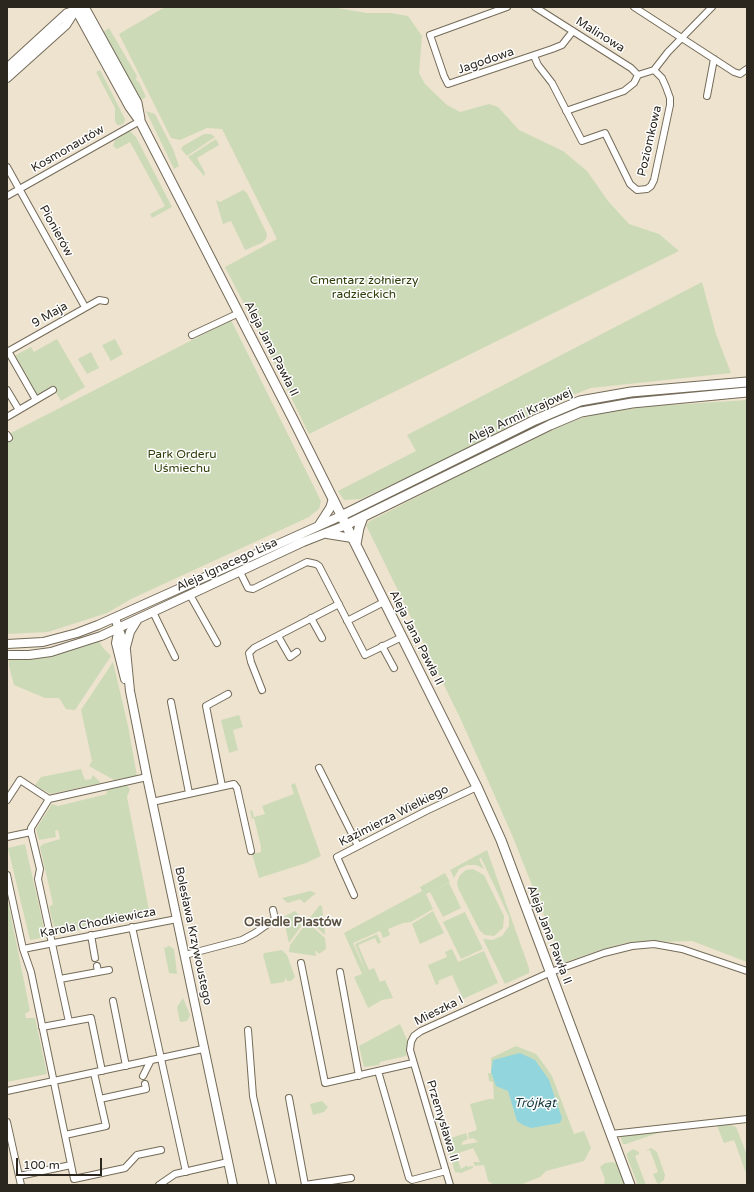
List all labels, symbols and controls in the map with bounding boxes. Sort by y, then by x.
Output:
street label: Malinowa [573,14,627,56]
street label: Jagodowa [456,45,516,77]
street label: Poziomkowa [635,104,665,178]
street label: Kosmonautów [29,122,107,176]
street label: Pionierów [36,203,76,259]
park label: Cmentarz żołnierzy radzieckich [310,274,418,302]
street label: 9 Maja [30,299,70,331]
street label: Aleja Jana Pawła II [241,299,301,399]
street label: Aleja Armii Krajowej [465,385,575,447]
park label: Park Orderu Uśmiechu [147,448,217,476]
street label: Aleja Ignacego Lisa [174,535,280,595]
street label: Aleja Jana Pawła II [386,588,446,688]
street label: Kazimierza Wielkiego [337,782,451,850]
street label: Bolesława Krzywoustego [171,866,215,1006]
street label: Aleja Jana Pawła II [524,884,574,986]
street label: Karola Chodkiewicza [39,905,157,941]
district label: Osiedle Piastów [244,915,342,931]
street label: Mieszka I [412,993,466,1029]
street label: Przemysława II [423,1079,461,1163]
water label: Trójkąt [514,1096,556,1112]
scale bar [18,1150,104,1176]
text: 100 m [23,1158,60,1172]

